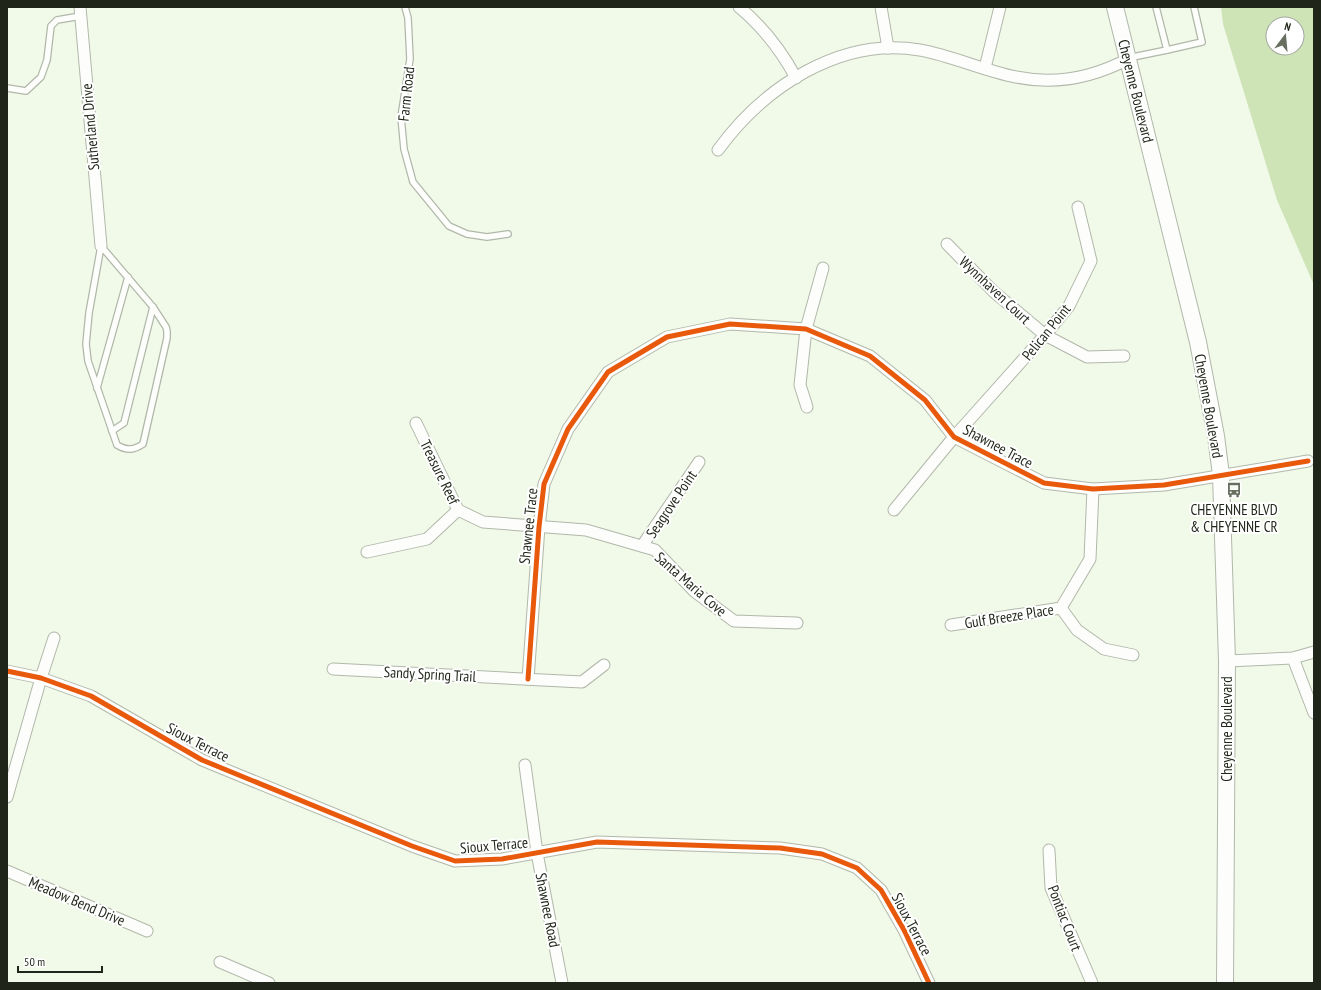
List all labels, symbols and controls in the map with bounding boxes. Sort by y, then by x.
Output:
north arrow [1265,16,1305,56]
text: N [1283,19,1293,34]
street label: Cheyenne Boulevard [1114,37,1158,145]
street label: Farm Road [394,66,418,122]
street label: Sutherland Drive [77,83,103,171]
street label: Wynnhaven Court [955,252,1035,328]
street label: Pelican Point [1017,300,1075,364]
street label: Cheyenne Boulevard [1190,352,1228,460]
street label: Shawnee Trace [960,420,1036,472]
street label: Treasure Reef [416,437,464,508]
street label: Seagrove Point [641,467,701,541]
bus stop icon: CHEYENNE BLVD & CHEYENNE CR [1225,481,1243,499]
street label: Shawnee Trace [515,487,541,565]
place label: CHEYENNE BLVD & CHEYENNE CR [1190,500,1278,536]
street label: Santa Maria Cove [651,548,731,620]
street label: Gulf Breeze Place [963,600,1055,632]
street label: Sandy Spring Trail [383,662,477,686]
street label: Cheyenne Boulevard [1217,676,1236,782]
street label: Sioux Terrace [163,718,233,766]
street label: Sioux Terrace [459,833,529,857]
street label: Shawnee Road [531,871,565,949]
street label: Meadow Bend Drive [26,872,128,930]
street label: Pontiac Court [1044,882,1086,954]
street label: Sioux Terrace [888,889,936,959]
scale bar [18,948,102,974]
text: 50 m [24,954,45,969]

